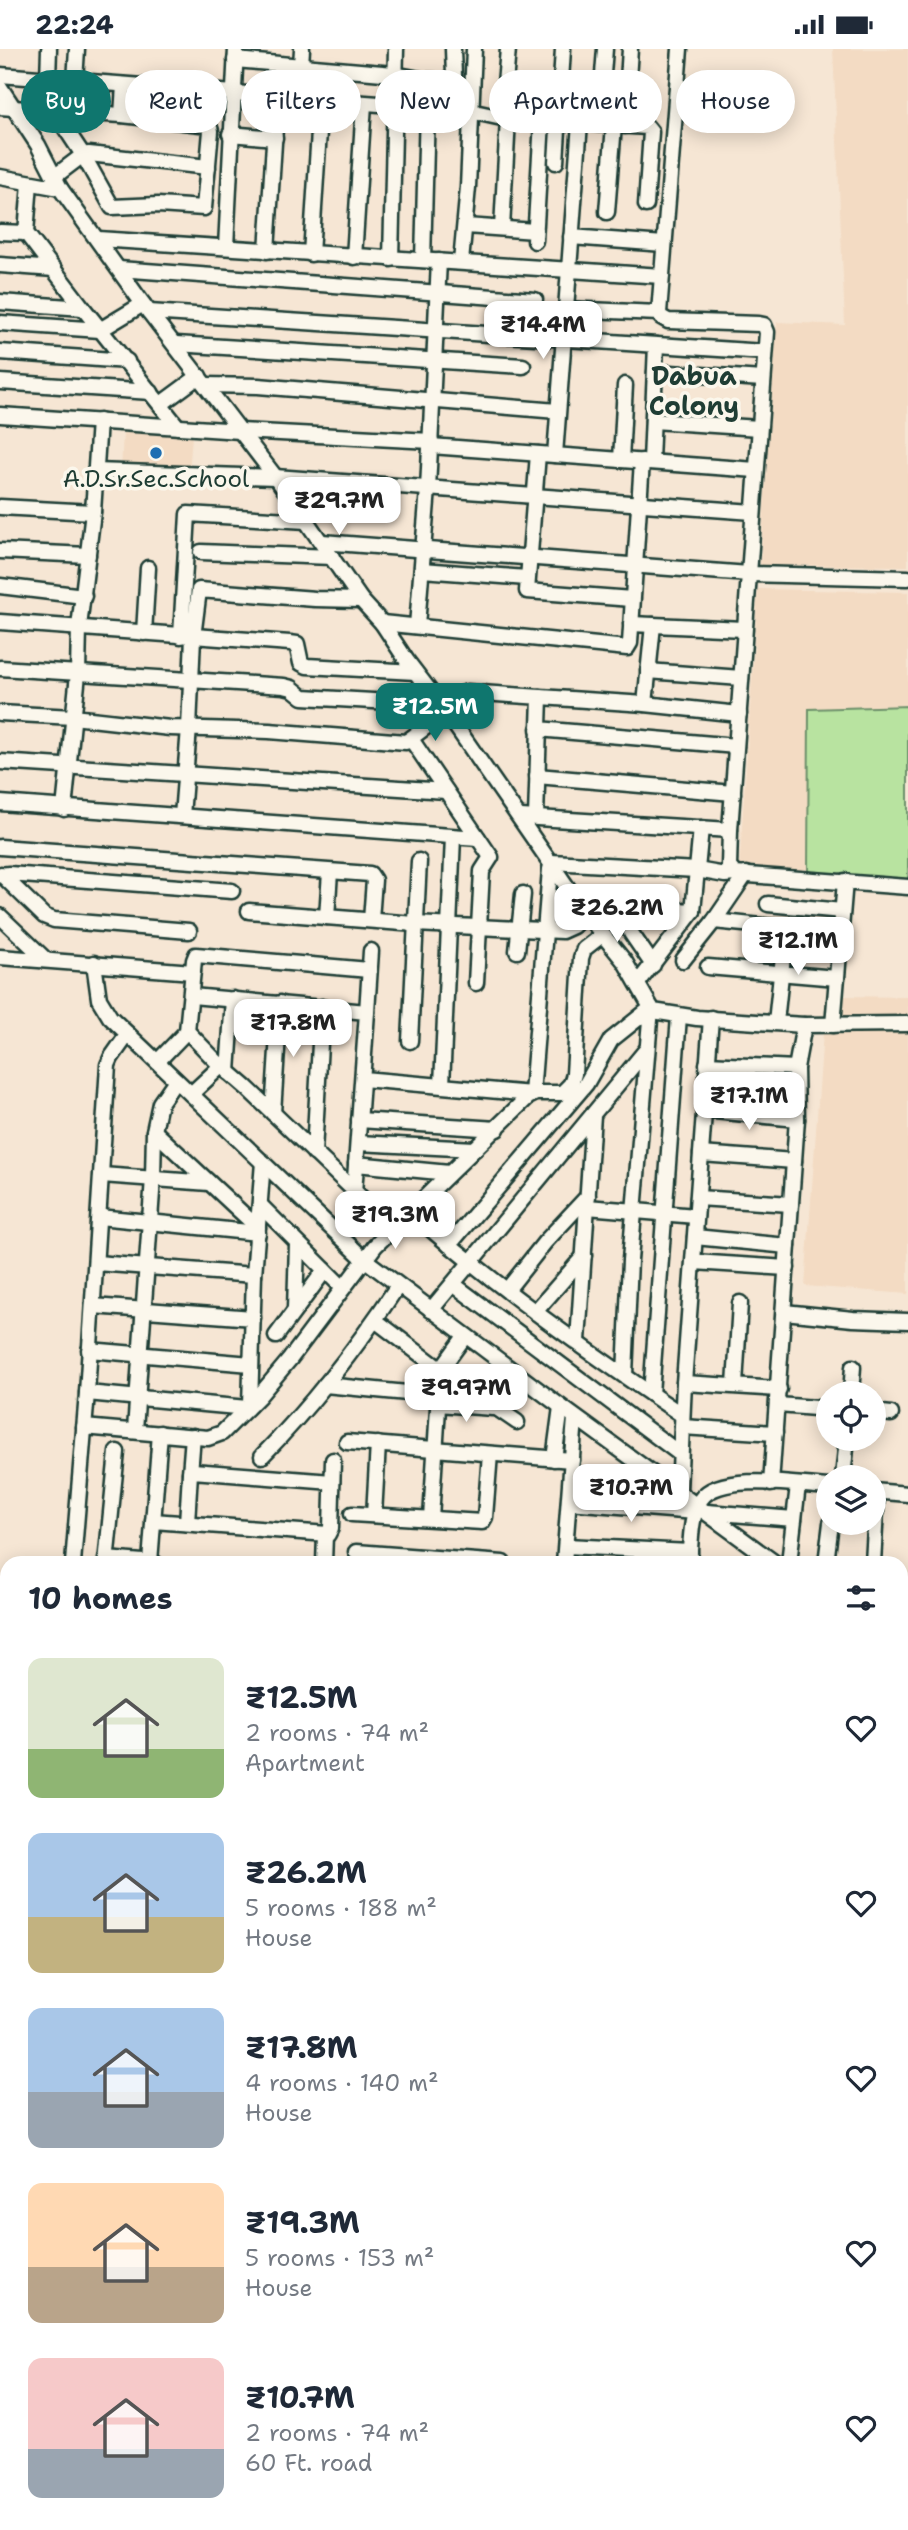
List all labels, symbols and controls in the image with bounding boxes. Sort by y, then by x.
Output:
text: 22:24 [35,7,114,42]
chip: Buy [21,70,111,133]
chip: Rent [125,70,227,133]
chip: Filters [241,70,361,133]
chip: New [375,70,475,133]
chip: Apartment [489,70,662,133]
chip: House [676,70,795,133]
pin: ₹14.4M [486,301,600,361]
text: ₹14.4M [500,309,586,339]
district label: Dabua Colony [649,358,739,423]
marker: A.D.Sr.Sec.School [148,445,164,461]
place label: A.D.Sr.Sec.School [63,463,250,495]
pin: ₹29.7M [282,477,396,537]
text: ₹29.7M [294,485,384,515]
pin: ₹12.5M [378,683,492,743]
text: ₹12.5M [392,691,478,721]
pin: ₹26.2M [560,885,674,944]
text: ₹26.2M [570,892,664,922]
pin: ₹12.1M [741,918,855,977]
text: ₹12.1M [758,925,838,955]
pin: ₹17.8M [236,999,350,1059]
text: ₹17.8M [250,1007,336,1037]
pin: ₹17.1M [692,1073,806,1132]
text: ₹17.1M [710,1080,788,1110]
pin: ₹19.3M [338,1191,452,1251]
text: ₹19.3M [351,1199,439,1229]
pin: ₹9.97M [409,1365,523,1424]
text: ₹9.97M [421,1372,511,1402]
map controls [816,1381,886,1535]
button: locate [816,1381,886,1451]
pin: ₹10.7M [574,1465,688,1524]
button: layers [816,1465,886,1535]
text: ₹10.7M [589,1472,673,1502]
text: 10 homes [28,1578,173,1619]
icon: filters [842,1579,880,1617]
text: ₹12.5M [245,1677,358,1718]
icon: home [84,1686,168,1770]
icon: heart [842,1709,880,1747]
text: 2 rooms · 74 m² [245,1718,429,1748]
text: Apartment [245,1748,365,1778]
text: ₹26.2M [245,1852,367,1893]
icon: home [84,1861,168,1945]
icon: heart [842,1884,880,1922]
text: 5 rooms · 188 m² [245,1893,437,1923]
text: House [245,1923,313,1953]
text: ₹17.8M [245,2027,358,2068]
icon: home [84,2036,168,2120]
icon: heart [842,2059,880,2097]
text: 4 rooms · 140 m² [245,2068,439,2098]
text: House [245,2098,313,2128]
text: ₹19.3M [245,2202,360,2243]
icon: home [84,2211,168,2295]
icon: heart [842,2234,880,2272]
text: 5 rooms · 153 m² [245,2243,434,2273]
text: House [245,2273,313,2303]
text: ₹10.7M [245,2377,355,2418]
icon: home [84,2386,168,2470]
icon: heart [842,2409,880,2447]
text: 2 rooms · 74 m² [245,2418,429,2448]
text: 60 Ft. road [245,2448,372,2478]

